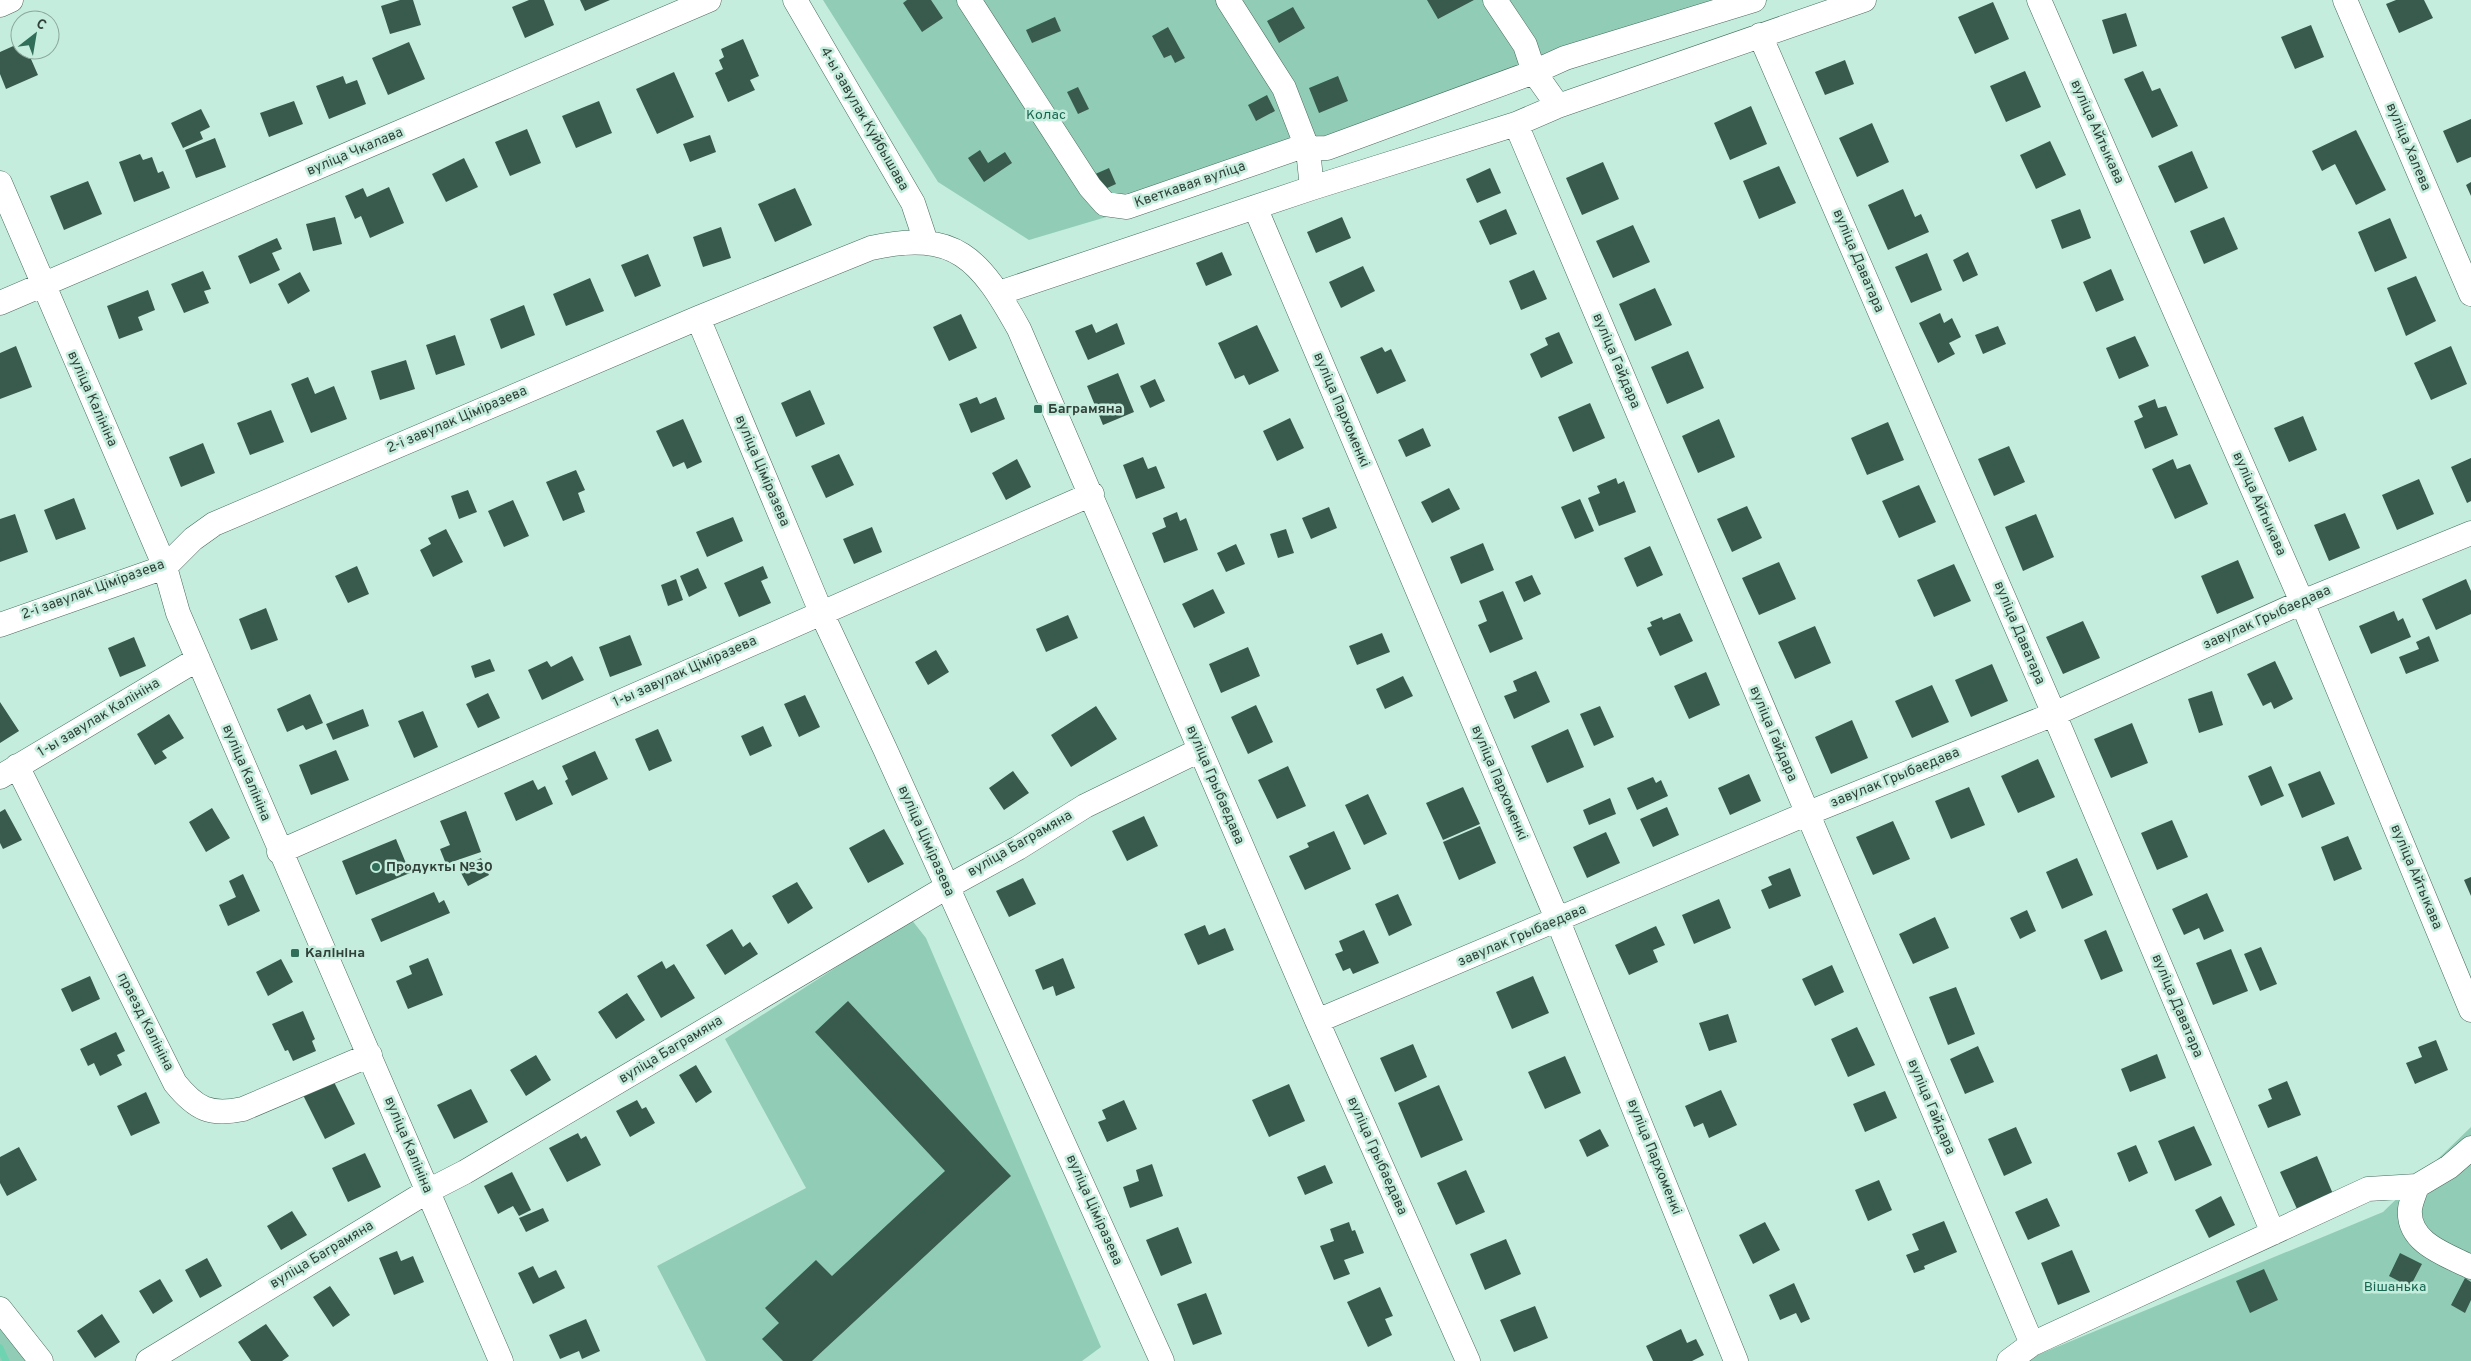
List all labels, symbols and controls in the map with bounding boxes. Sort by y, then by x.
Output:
north arrow [10,10,60,60]
text: С [33,16,49,35]
street label: 4-ы завулак Куйбышава [816,44,912,194]
street label: вуліца Айтыкава [2066,77,2128,187]
street label: вуліца Халева [2382,100,2434,194]
park label: Колас [1026,107,1066,124]
street label: вуліца Чкалава [304,124,406,180]
street label: Кветкавая вуліца [1132,158,1248,212]
street label: вуліца Даватара [1829,207,1887,315]
street label: вуліца Гайдара [1588,311,1644,411]
street label: вуліца Калініна [63,348,121,450]
street label: вуліца Пархоменкі [1309,350,1373,470]
street label: 2-і завулак Ціміразева [384,383,530,457]
place label: Баграмяна [1048,401,1123,418]
marker: Баграмяна [1032,403,1044,415]
street label: вуліца Ціміразева [731,413,793,529]
street label: вуліца Айтыкава [2228,449,2290,559]
street label: 2-і завулак Ціміразева [19,556,167,624]
street label: вуліца Даватара [1990,579,2048,687]
street label: завулак Грыбаедава [2200,582,2334,654]
street label: 1-ы завулак Ціміразева [611,633,759,711]
street label: 1-ы завулак Калініна [35,675,163,761]
street label: вуліца Гайдара [1745,684,1801,784]
street label: вуліца Калініна [218,722,274,824]
street label: вуліца Грыбаедава [1182,723,1248,847]
street label: вуліца Пархоменкі [1467,723,1531,843]
street label: завулак Грыбаедава [1828,744,1962,812]
street label: вуліца Ціміразева [894,783,958,899]
street label: вуліца Баграмяна [965,807,1075,881]
street label: вуліца Айтыкава [2386,822,2446,932]
place label: Продукты №30 [386,859,493,876]
marker: Продукты №30 [370,861,382,873]
street label: завулак Грыбаедава [1455,901,1589,971]
place label: Калініна [305,945,365,962]
marker: Калініна [289,947,301,959]
street label: вуліца Даватара [2148,952,2206,1060]
street label: праезд Калініна [113,970,177,1074]
street label: вуліца Баграмяна [616,1012,726,1088]
street label: вуліца Гайдара [1903,1057,1959,1157]
street label: вуліца Калініна [380,1094,436,1196]
street label: вуліца Грыбаедава [1343,1094,1411,1218]
street label: вуліца Пархоменкі [1623,1097,1685,1217]
street label: вуліца Ціміразева [1062,1152,1126,1268]
street label: вуліца Баграмяна [267,1217,377,1293]
park label: Вішанька [2364,1279,2426,1296]

